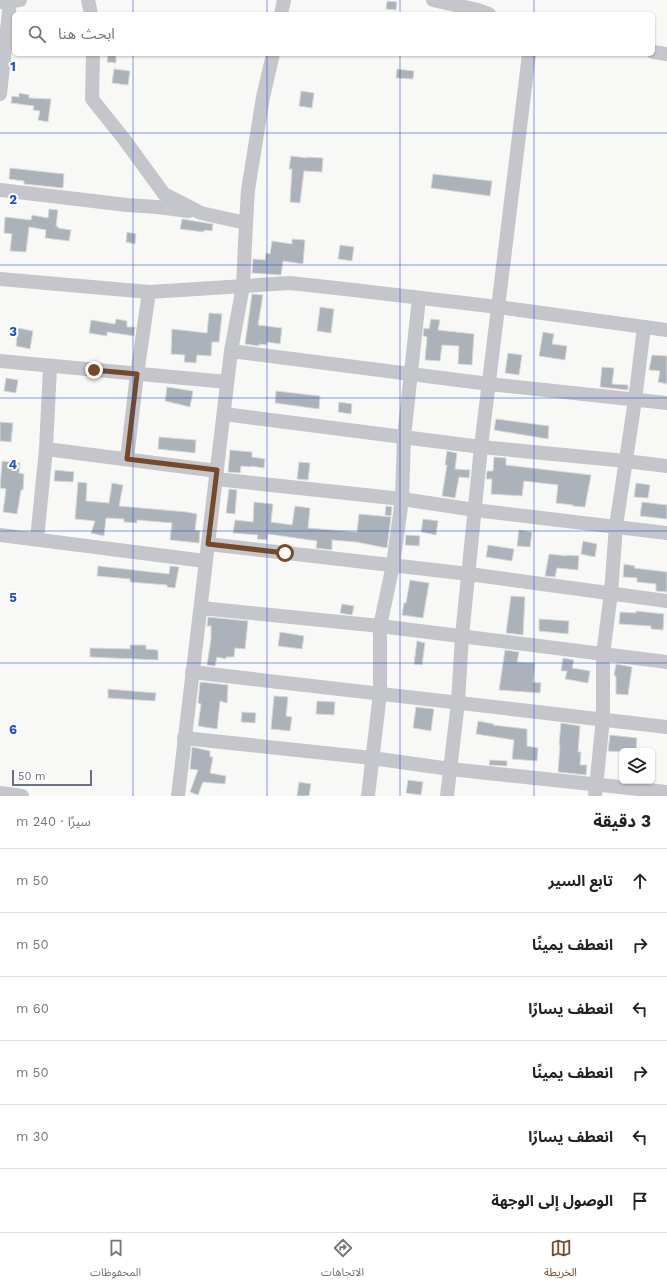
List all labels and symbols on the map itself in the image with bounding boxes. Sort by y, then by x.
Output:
text: 1 [10,59,16,74]
text: 2 [9,192,17,207]
text: 3 [9,324,17,339]
route end [85,361,103,379]
text: 4 [9,457,18,472]
route start [276,544,294,562]
text: 5 [9,590,17,605]
text: 6 [9,722,17,737]
scale bar [12,768,92,787]

